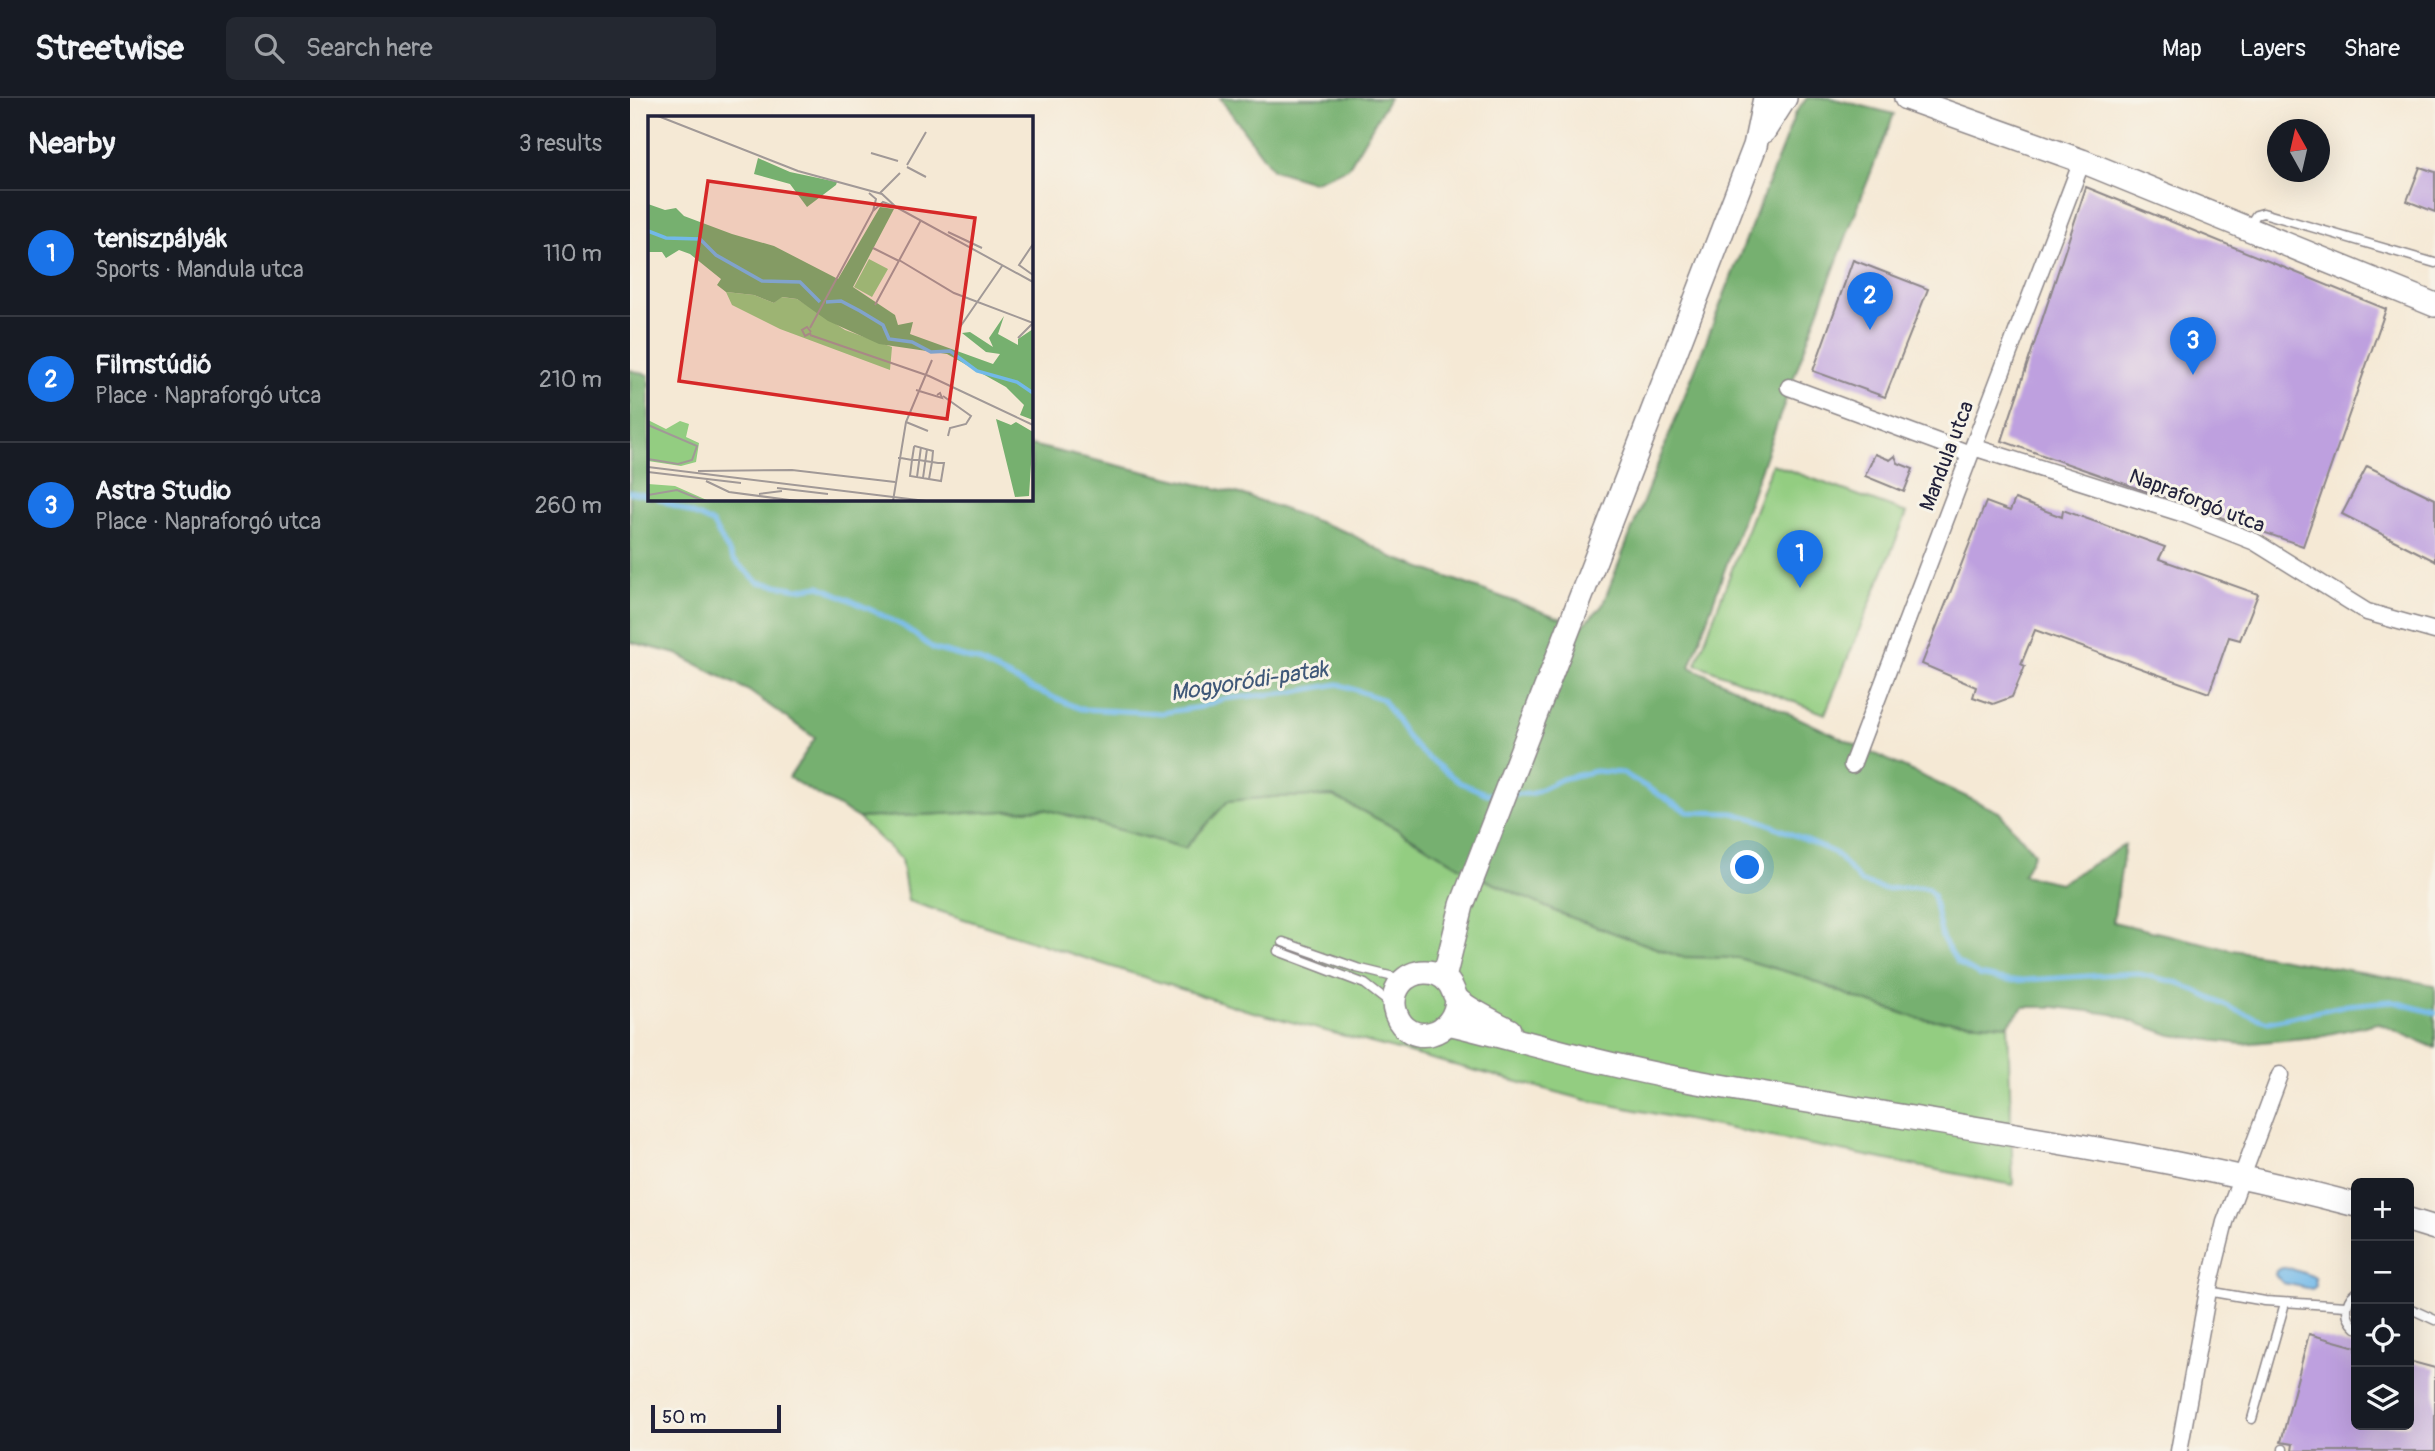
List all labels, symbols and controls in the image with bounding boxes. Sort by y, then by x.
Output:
search box [226,17,716,80]
text: Streetwise [35,28,184,69]
icon: search [250,29,288,67]
text: Search here [306,32,433,64]
text: Map [2162,34,2202,63]
text: Layers [2240,34,2306,63]
text: Share [2344,34,2400,63]
inset map [648,116,1032,500]
north arrow [2267,119,2330,182]
text: Nearby [28,125,115,162]
text: 3 results [519,129,602,158]
text: teniszpályák [95,223,227,255]
text: 1 [47,239,56,268]
text: 110 m [543,239,602,268]
text: Sports · Mandula utca [95,255,304,284]
pin: 2 [1847,272,1893,330]
pin: 3 [2170,317,2216,375]
text: Filmstúdió [95,349,211,381]
text: 2 [45,365,57,394]
text: 210 m [539,365,602,394]
text: Place · Napraforgó utca [95,381,321,410]
street label: Mandula utca [1914,397,1980,515]
street label: Napraforgó utca [2125,463,2269,539]
text: Astra Studio [95,475,231,507]
text: 3 [45,491,57,520]
text: 260 m [535,491,602,520]
text: Place · Napraforgó utca [95,507,321,536]
pin: 1 [1777,530,1823,588]
water label: Mogyoródi-patak [1168,654,1332,708]
your location [1730,850,1764,884]
map controls [2351,1178,2414,1430]
button: + [2351,1178,2414,1241]
button: − [2351,1241,2414,1304]
button: locate [2351,1304,2414,1367]
button: layers [2351,1367,2414,1430]
scale bar [651,1402,780,1434]
text: 50 m [662,1405,706,1429]

